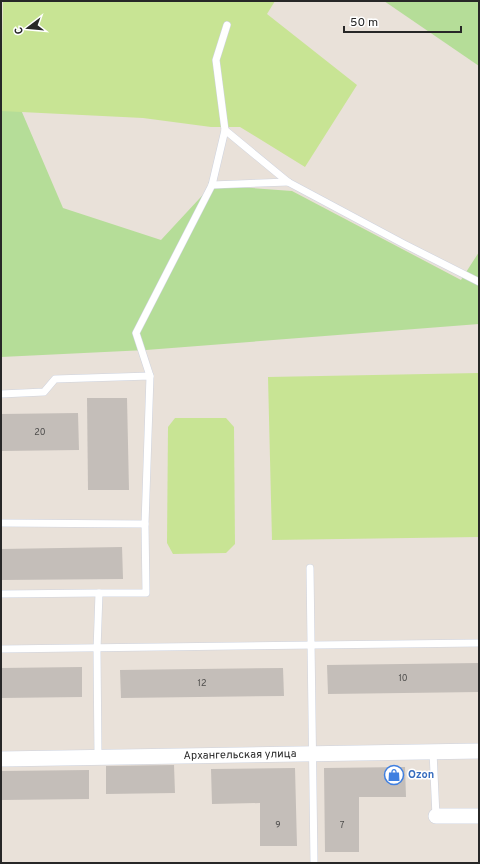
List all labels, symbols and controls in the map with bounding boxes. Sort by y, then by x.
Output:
north arrow [8,8,48,48]
scale bar [344,8,461,34]
text: 50 m [350,15,378,31]
text: С [12,25,27,36]
house number: 20 [34,427,46,438]
house number: 10 [398,673,408,684]
house number: 12 [198,678,206,689]
street label: Архангельская улица [183,747,297,763]
shop icon: Ozon [383,764,405,786]
place label: Ozon [408,768,434,782]
house number: 9 [275,820,281,831]
house number: 7 [340,820,345,831]

